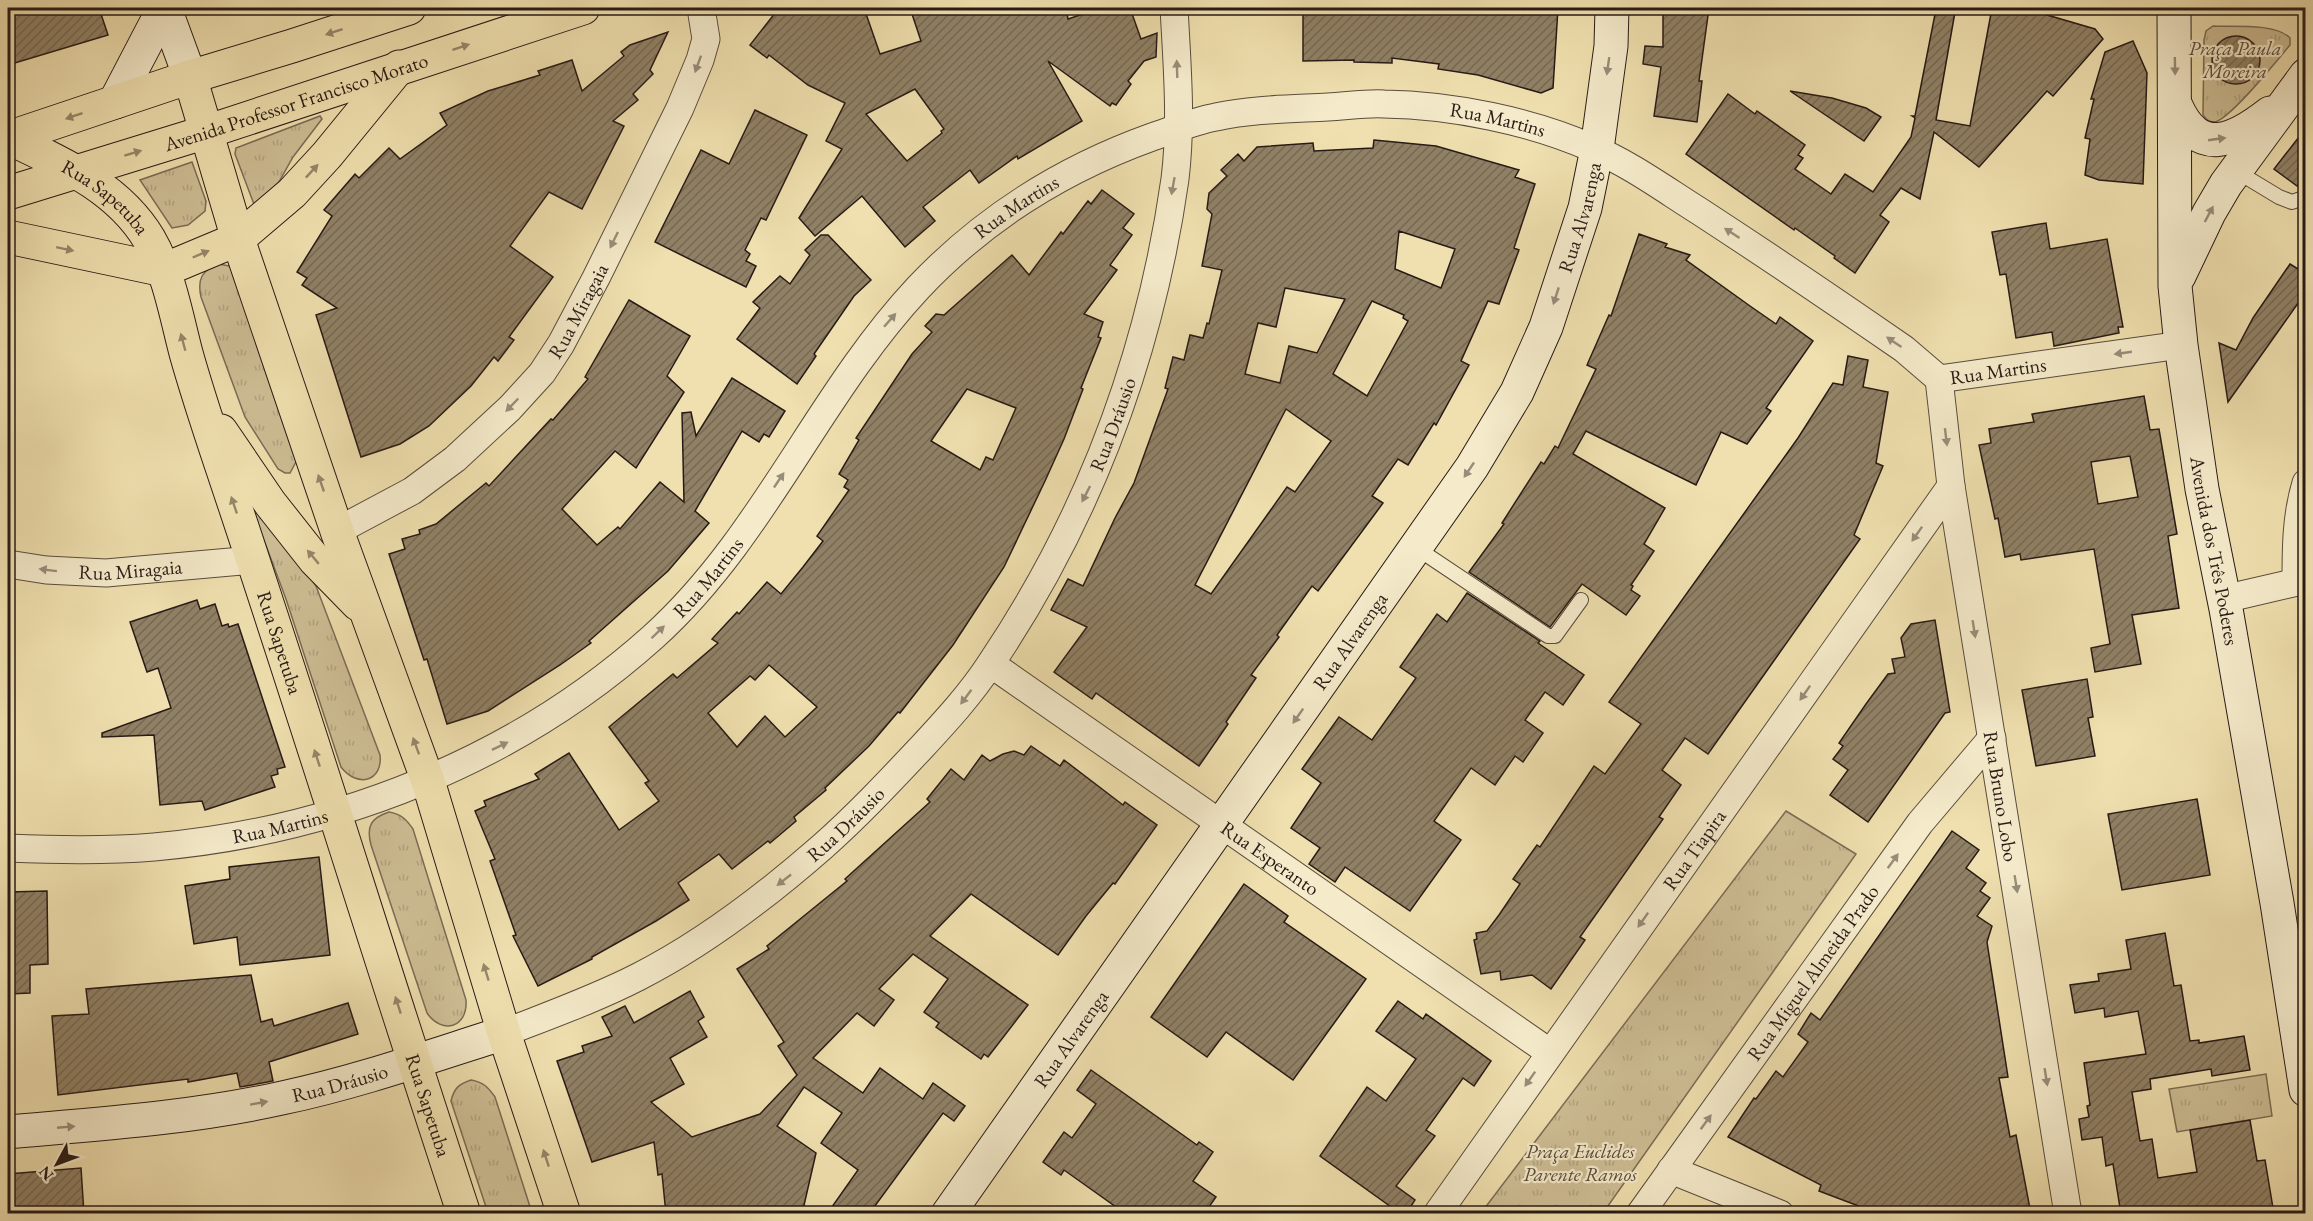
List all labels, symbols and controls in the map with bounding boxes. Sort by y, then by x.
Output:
one-way arrow [325,28,343,38]
park label: Praça Paula Moreira [2188,35,2282,84]
one-way arrow [452,42,470,51]
street label: Avenida Professor Francisco Morato [160,47,431,157]
one-way arrow [693,56,703,74]
one-way arrow [1604,56,1613,75]
one-way arrow [2170,56,2180,75]
one-way arrow [1172,60,1181,79]
street label: Rua Martins [1448,96,1549,143]
one-way arrow [65,111,83,121]
one-way arrow [2208,134,2227,143]
one-way arrow [124,148,142,157]
street label: Rua Sapetuba [57,153,155,240]
street label: Rua Alvarenga [1552,160,1607,276]
one-way arrow [305,164,318,179]
street label: Rua Martins [968,169,1063,245]
one-way arrow [1168,176,1177,195]
one-way arrow [2204,205,2214,222]
one-way arrow [1724,227,1740,238]
one-way arrow [610,232,619,249]
one-way arrow [55,245,74,254]
one-way arrow [192,249,210,258]
street label: Rua Miragaia [542,259,614,363]
one-way arrow [1551,287,1561,305]
one-way arrow [883,313,896,328]
one-way arrow [178,333,187,351]
one-way arrow [1885,336,1902,347]
one-way arrow [2113,348,2132,357]
street label: Rua Martins [1948,351,2048,390]
street label: Rua Dráusio [1083,374,1142,475]
one-way arrow [505,398,519,413]
one-way arrow [1941,427,1951,446]
street label: Avenida dos Três Poderes [2184,454,2245,647]
one-way arrow [1464,462,1475,478]
one-way arrow [773,472,784,488]
one-way arrow [316,474,326,492]
one-way arrow [1082,485,1091,502]
one-way arrow [229,496,239,514]
one-way arrow [1911,525,1923,541]
street label: Rua Martins [667,532,749,623]
one-way arrow [307,550,320,565]
street label: Rua Miragaia [78,553,183,586]
one-way arrow [39,565,58,575]
street label: Rua Alvarenga [1307,587,1393,695]
street label: Rua Sapetuba [251,588,309,697]
one-way arrow [1970,620,1979,639]
one-way arrow [650,625,665,639]
one-way arrow [1799,685,1811,701]
one-way arrow [960,689,972,705]
one-way arrow [1293,708,1304,724]
street label: Rua Bruno Lobo [1978,729,2024,864]
one-way arrow [410,737,420,755]
one-way arrow [491,741,508,750]
one-way arrow [312,749,322,767]
street label: Rua Dráusio [801,781,890,868]
street label: Rua Martins [230,802,331,850]
street label: Rua Tiapira [1657,804,1732,895]
street label: Rua Esperanto [1216,815,1325,901]
one-way arrow [1887,854,1899,870]
one-way arrow [776,873,792,886]
one-way arrow [2011,875,2020,894]
street label: Rua Miguel Almeida Prado [1741,879,1885,1066]
one-way arrow [1637,912,1649,928]
one-way arrow [481,963,490,981]
street label: Rua Alvarenga [1028,985,1114,1093]
one-way arrow [392,996,402,1014]
street label: Rua Sapetuba [400,1050,457,1160]
street label: Rua Dráusio [289,1058,391,1108]
one-way arrow [2042,1067,2051,1086]
one-way arrow [1524,1071,1536,1087]
one-way arrow [250,1098,269,1107]
one-way arrow [1699,1114,1711,1130]
one-way arrow [56,1122,75,1132]
north arrow [27,1134,87,1194]
park label: Praça Euclides Parente Ramos [1523,1138,1637,1187]
one-way arrow [540,1149,550,1167]
text: N [34,1162,58,1185]

